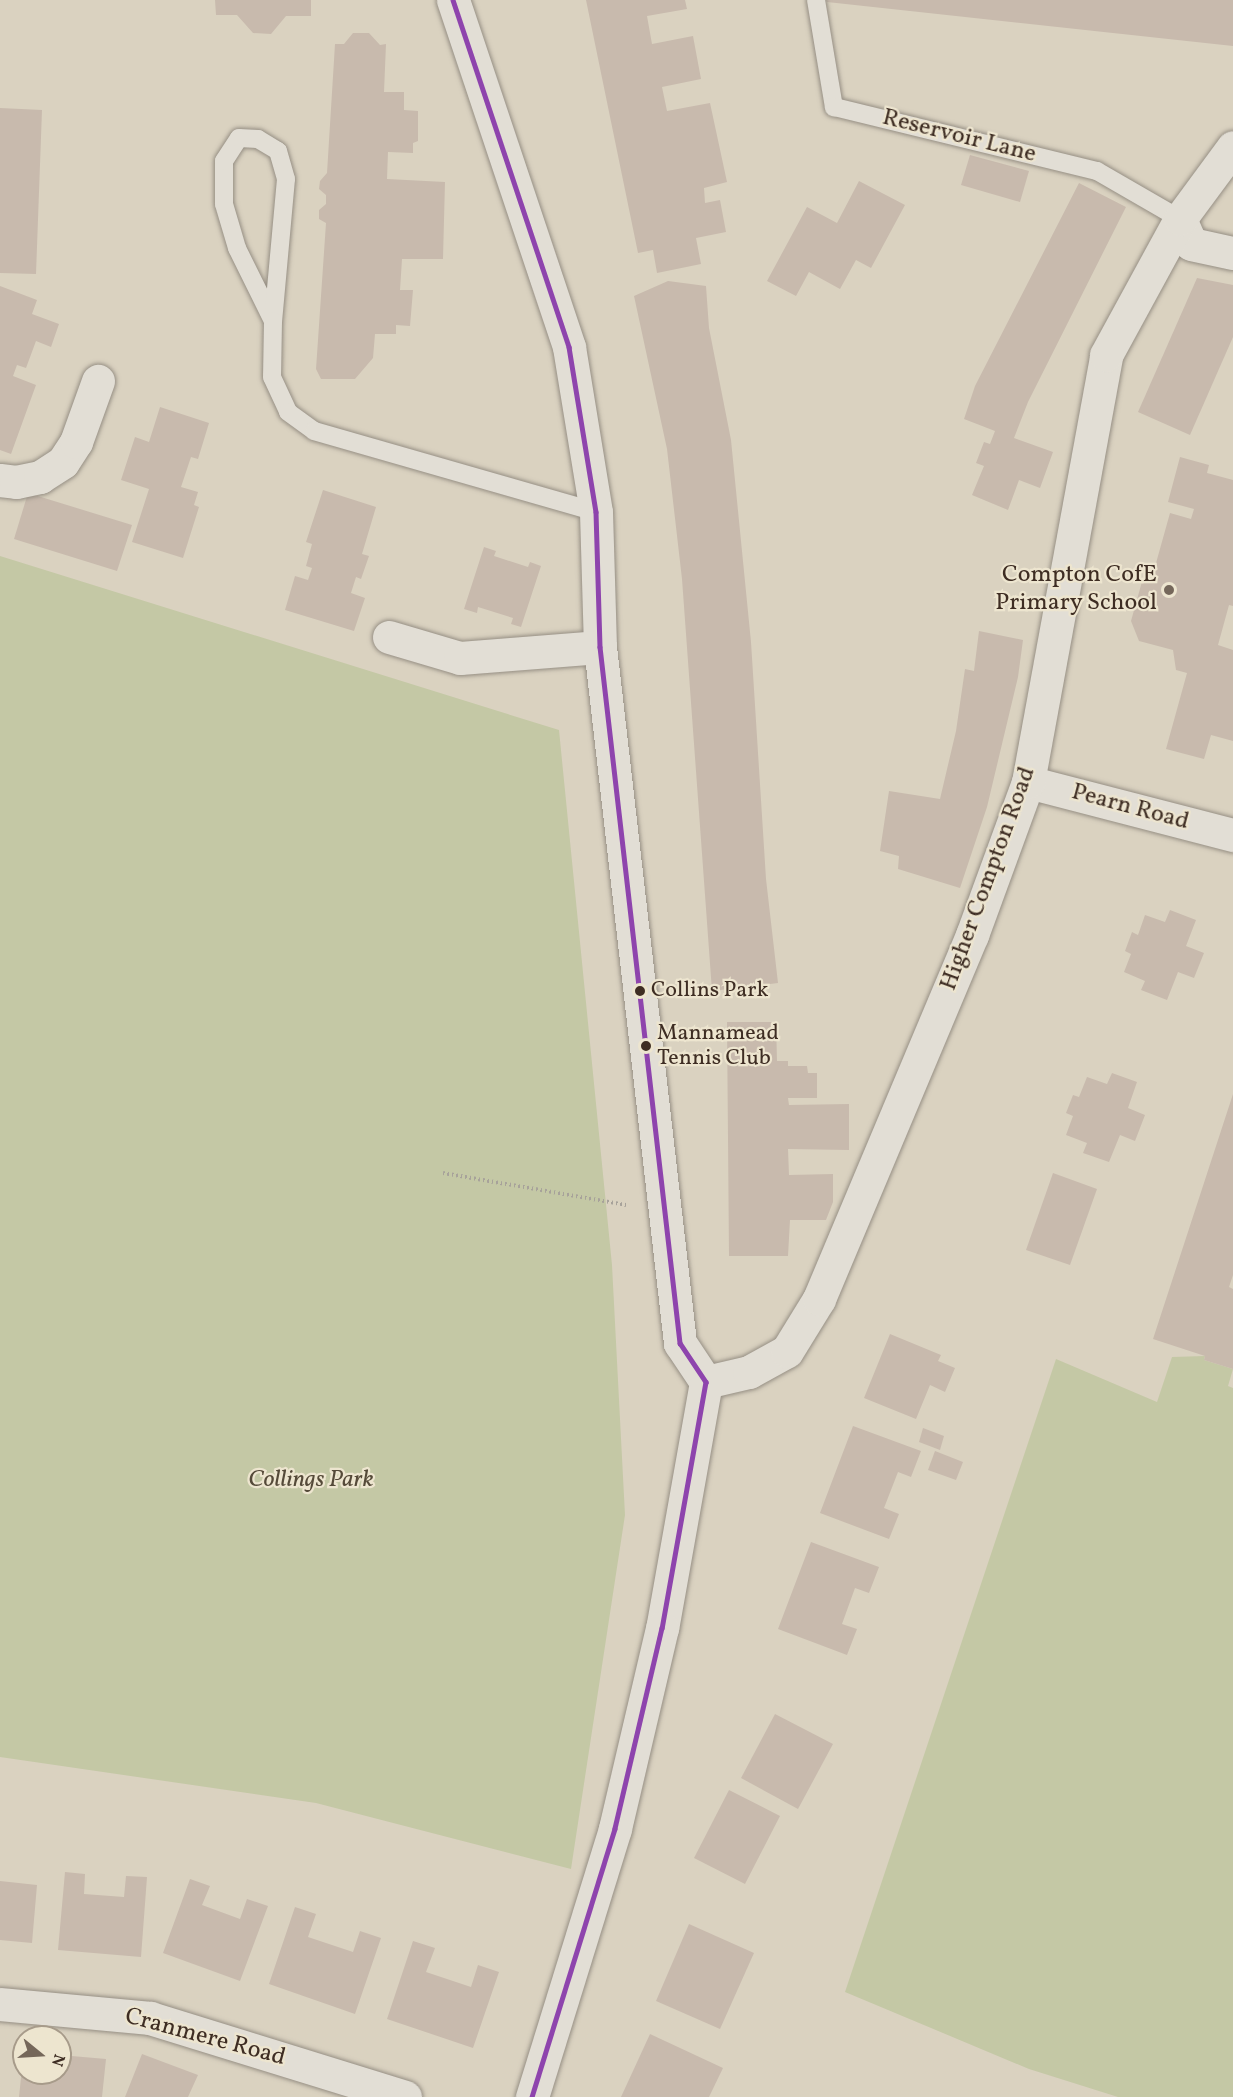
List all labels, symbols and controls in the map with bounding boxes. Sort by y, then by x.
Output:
street label: Reservoir Lane [879,104,1039,170]
place label: Compton CofE Primary School [995,562,1157,618]
marker: Compton CofE Primary School [1162,583,1176,597]
street label: Higher Compton Road [935,763,1043,995]
street label: Pearn Road [1068,779,1192,837]
place label: Collins Park [651,978,769,1004]
marker: Collins Park [634,985,646,997]
place label: Mannamead Tennis Club [657,1020,779,1072]
marker: Mannamead Tennis Club [640,1040,652,1052]
park label: Collings Park [248,1467,374,1495]
street label: Cranmere Road [122,2003,288,2073]
north arrow [12,2025,72,2085]
text: N [45,2051,69,2069]

